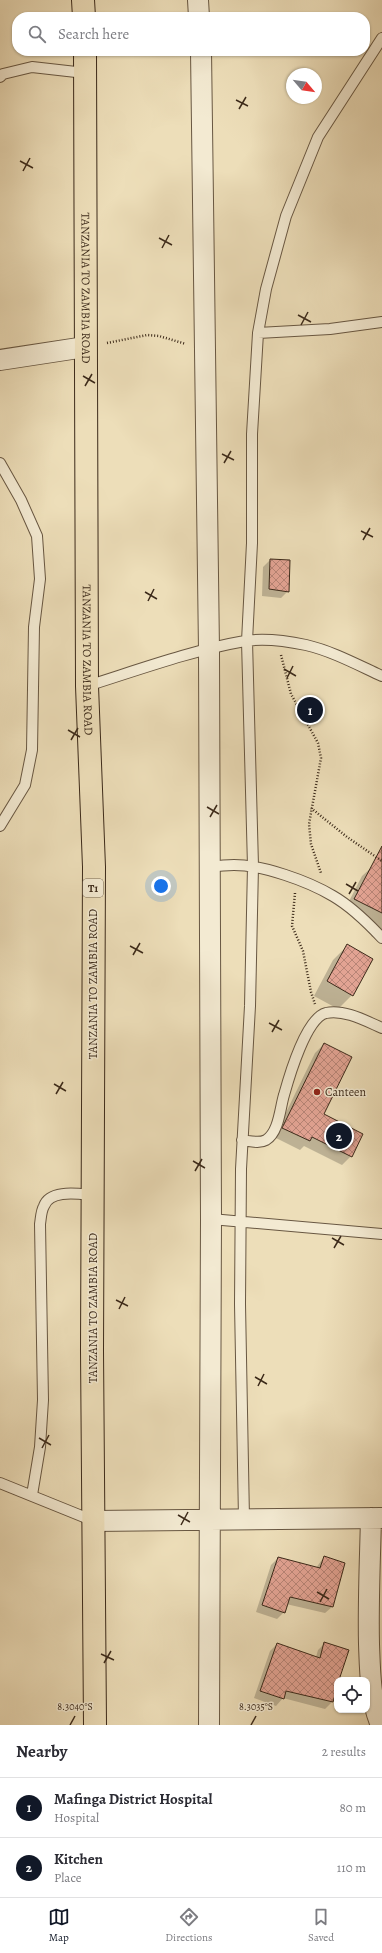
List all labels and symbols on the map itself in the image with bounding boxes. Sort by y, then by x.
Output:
north arrow [286,68,322,104]
street label: TANZANIA TO ZAMBIA ROAD [78,213,94,363]
street label: TANZANIA TO ZAMBIA ROAD [79,585,97,736]
pin: 1 [297,695,323,725]
your location [151,876,171,896]
road number: T1 [83,879,103,897]
street label: TANZANIA TO ZAMBIA ROAD [85,909,101,1059]
place label: Canteen [325,1084,366,1100]
marker: Canteen [312,1087,322,1097]
pin: 2 [326,1121,352,1151]
street label: TANZANIA TO ZAMBIA ROAD [85,1233,101,1383]
text: 8.3040°S [57,1700,93,1713]
text: 8.3035°S [239,1700,273,1713]

